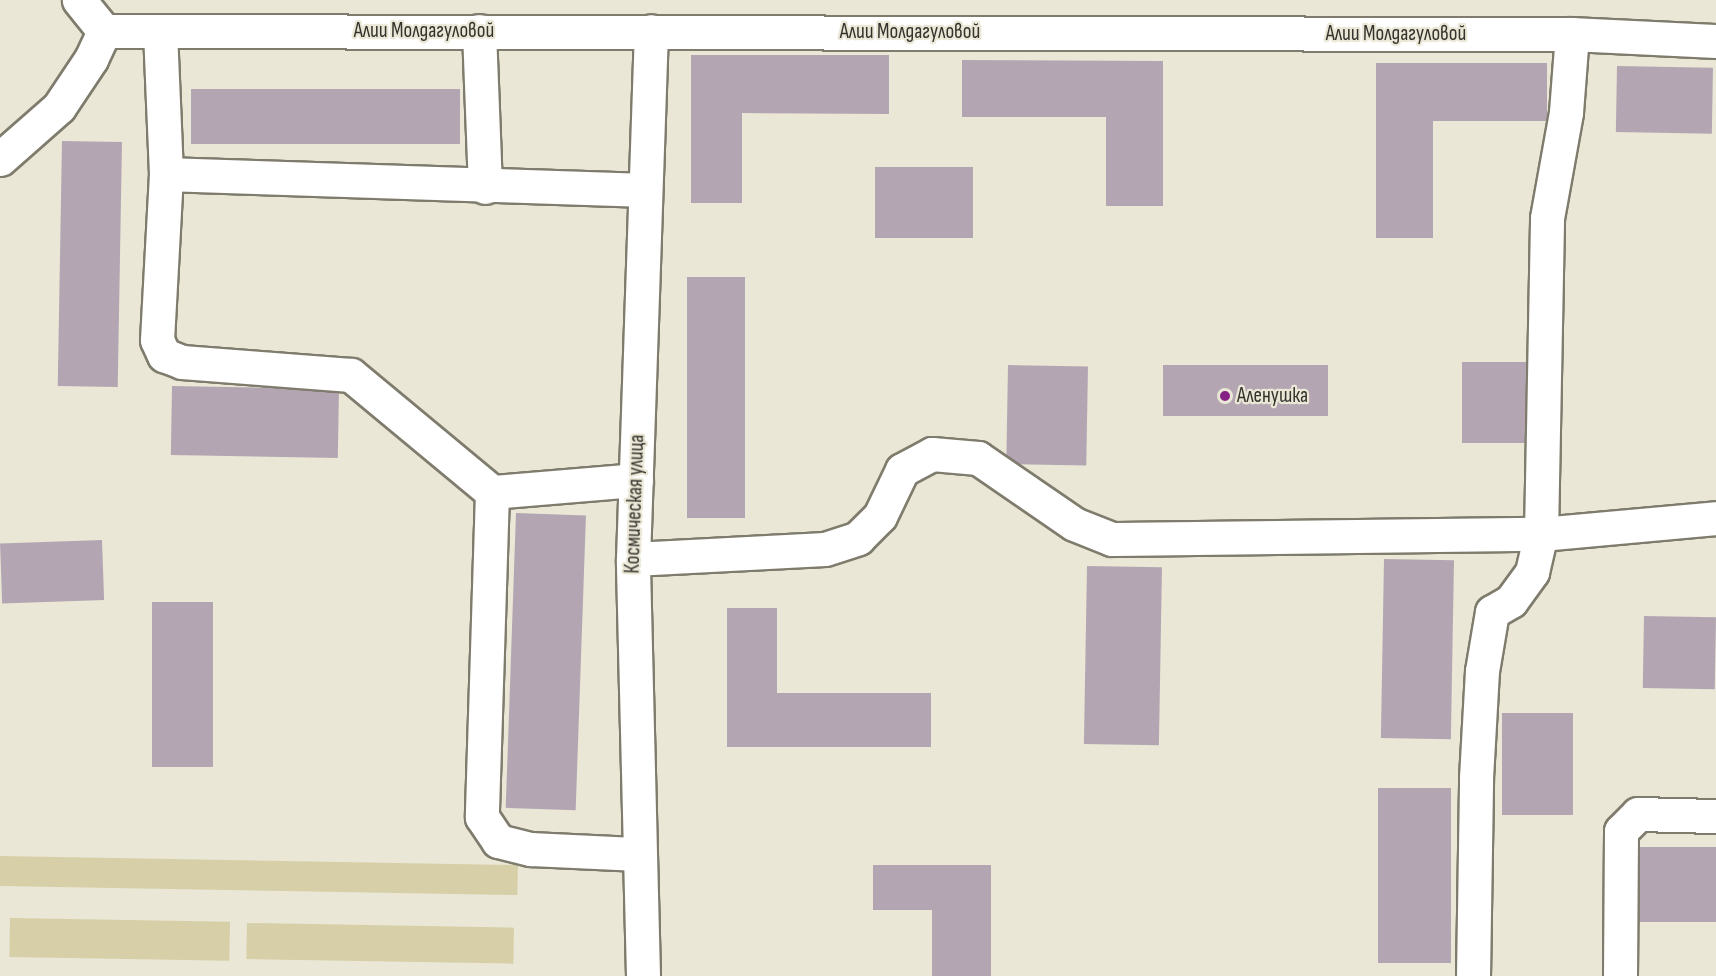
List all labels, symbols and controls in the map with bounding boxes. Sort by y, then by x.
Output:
street label: Алии Молдагуловой [354,18,494,44]
street label: Алии Молдагуловой [840,19,980,45]
street label: Алии Молдагуловой [1326,21,1466,47]
place label: Аленушка [1237,383,1308,409]
marker: Аленушка [1218,389,1232,403]
street label: Космическая улица [620,434,650,574]

